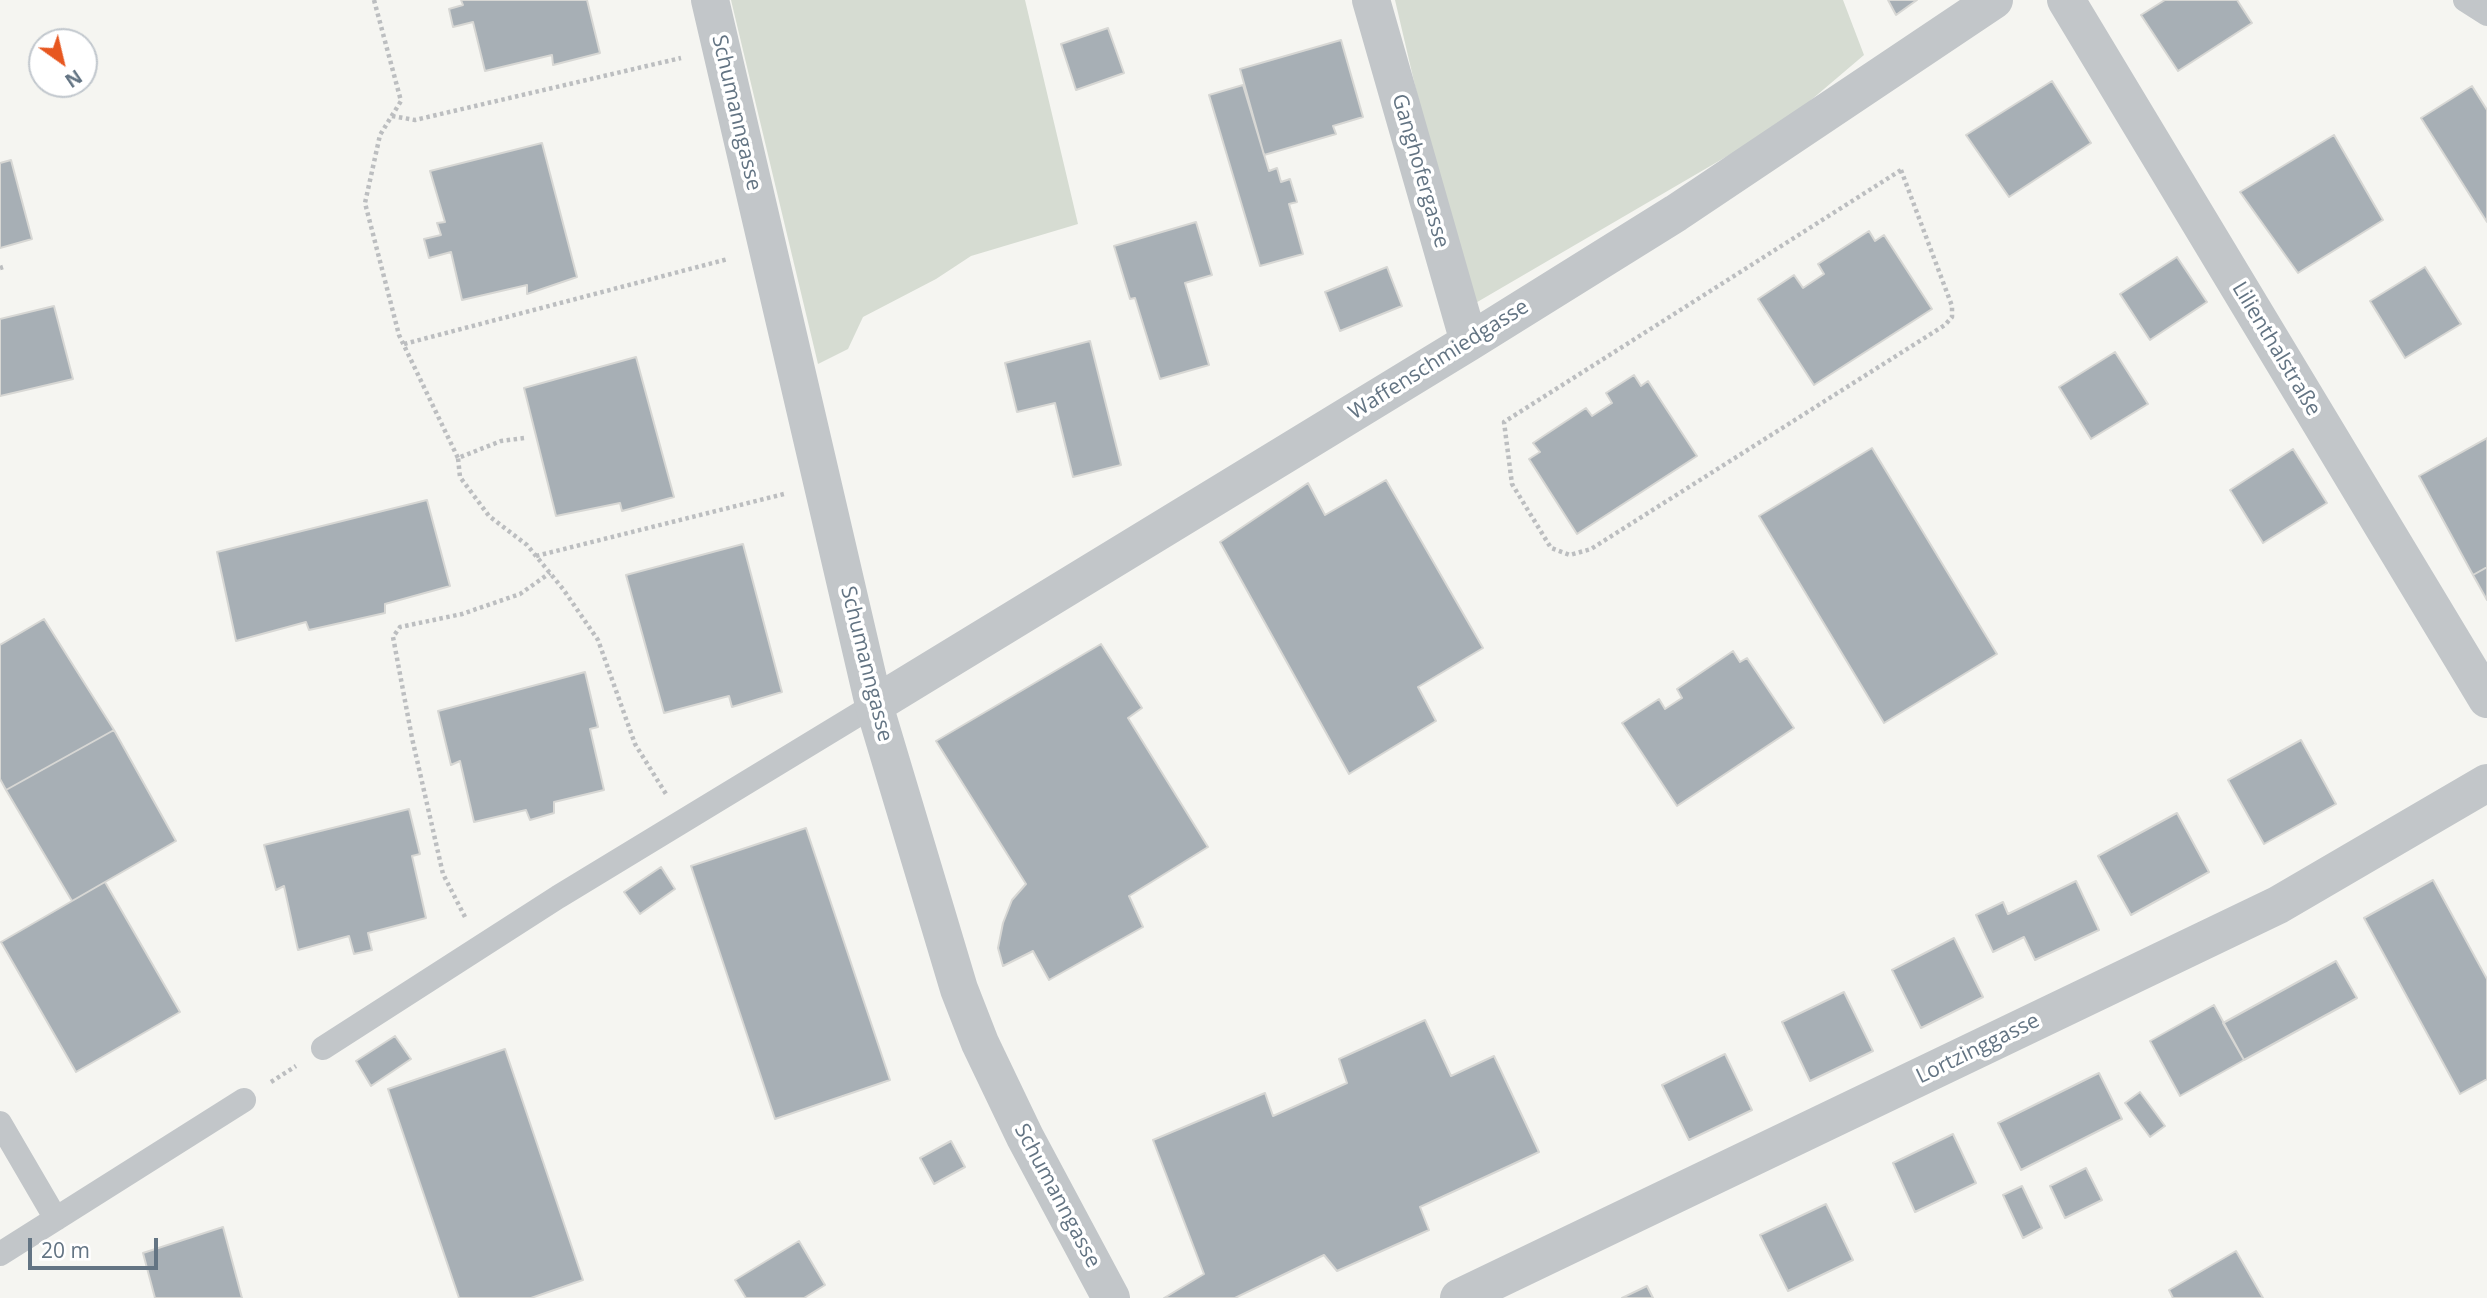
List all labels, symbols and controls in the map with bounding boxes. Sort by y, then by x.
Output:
north arrow [28,28,98,98]
street label: Schumanngasse [706,33,766,193]
text: N [60,64,87,94]
street label: Ganghofergasse [1386,91,1454,251]
street label: Lilienthalstraße [2226,278,2326,420]
street label: Waffenschmiedgasse [1345,294,1533,426]
street label: Schumanngasse [835,584,897,744]
street label: Lortzinggasse [1912,1008,2044,1090]
street label: Schumanngasse [1009,1120,1105,1272]
scale bar [32,1224,161,1268]
text: 20 m [41,1236,90,1264]

